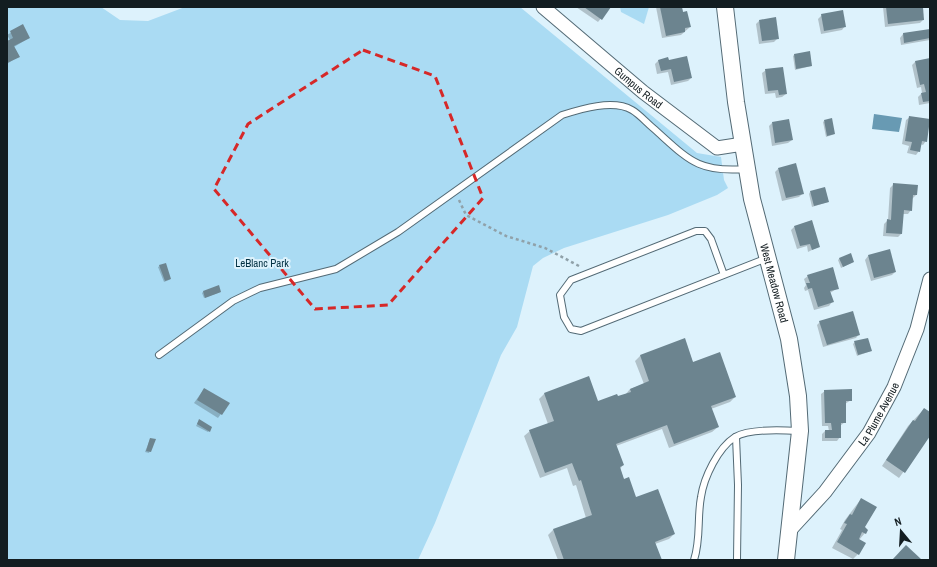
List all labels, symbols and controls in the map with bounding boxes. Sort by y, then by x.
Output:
street label: Gumpus Road [612,64,665,111]
street label: West Meadow Road [757,242,791,324]
park label: LeBlanc Park [235,256,289,270]
street label: La Plume Avenue [855,381,902,449]
north arrow [881,511,921,551]
text: N [893,514,903,529]

